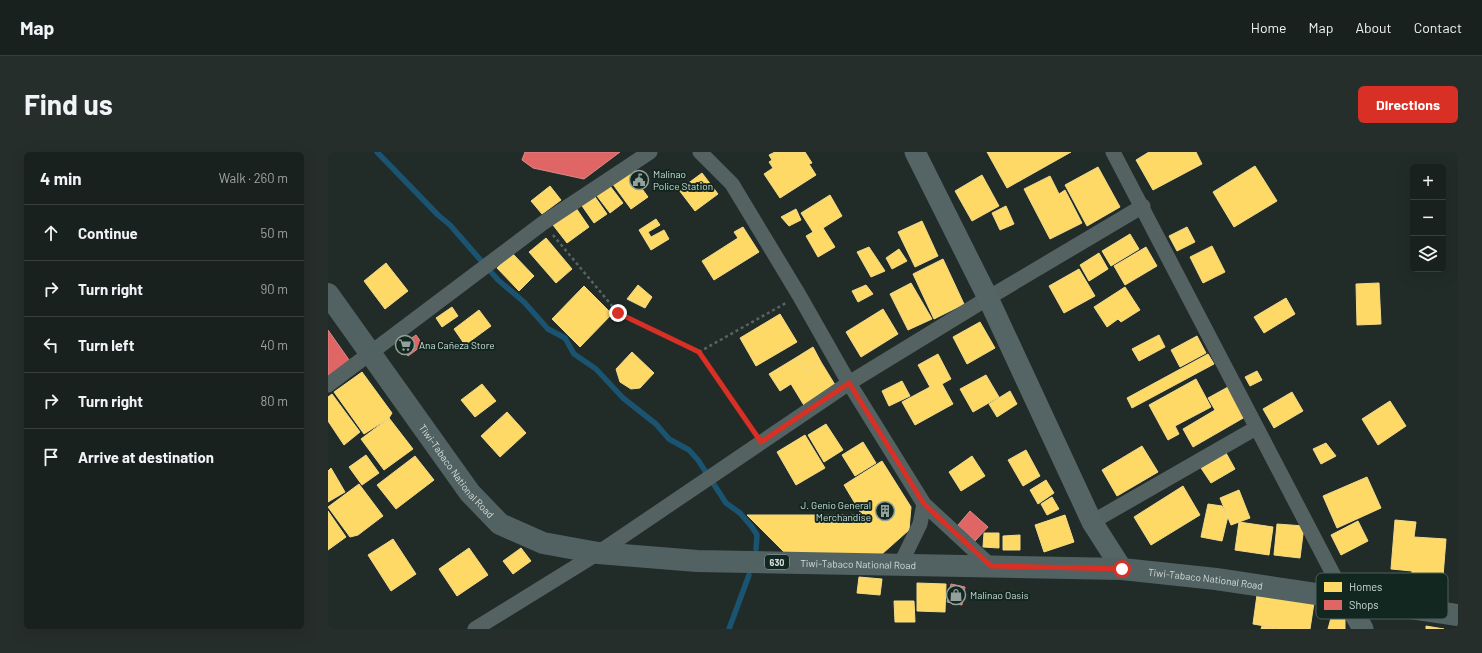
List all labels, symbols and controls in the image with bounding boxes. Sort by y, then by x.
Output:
text: Map [20,16,54,39]
text: Home [1251,19,1287,36]
text: Map [1309,19,1333,36]
text: About [1355,19,1392,36]
text: Contact [1414,19,1462,36]
button: Directions [1358,86,1458,123]
text: Find us [24,87,113,121]
map controls [1410,164,1446,272]
button: + [1410,164,1446,200]
text: 4 min [40,168,82,188]
place label: Malinao Police Station [653,168,713,192]
public building icon: Malinao Police Station [628,169,650,191]
text: Walk · 260 m [219,170,288,186]
button: − [1410,200,1446,236]
icon: ahead [40,222,62,244]
text: Continue [78,224,138,242]
text: 50 m [261,225,288,241]
button: layers [1410,236,1446,272]
icon: right [40,278,62,300]
text: Turn right [78,280,143,298]
text: 90 m [261,281,288,297]
route end [609,304,627,322]
icon: left [40,334,62,356]
supermarket icon: Ana Cañeza Store [394,334,416,356]
text: Turn left [78,336,134,354]
text: 40 m [260,337,288,353]
place label: Ana Cañeza Store [419,339,495,351]
icon: right [40,390,62,412]
text: Turn right [78,392,143,410]
text: 80 m [261,393,288,409]
street label: Tiwi-Tabaco National Road [417,422,497,520]
icon: arrive [40,446,62,468]
text: Arrive at destination [78,448,214,466]
place label: J. Genio General Merchandise [801,499,871,523]
building icon: J. Genio General Merchandise [874,500,896,522]
road number: 630 [765,555,789,569]
street label: Tiwi-Tabaco National Road [800,557,916,571]
route start [1113,560,1131,578]
street label: Tiwi-Tabaco National Road [1147,566,1264,592]
legend [1316,573,1448,619]
text: Homes [1349,580,1382,593]
shop icon: Malinao Oasis [945,584,967,606]
place label: Malinao Oasis [970,589,1029,601]
text: Shops [1349,598,1379,611]

